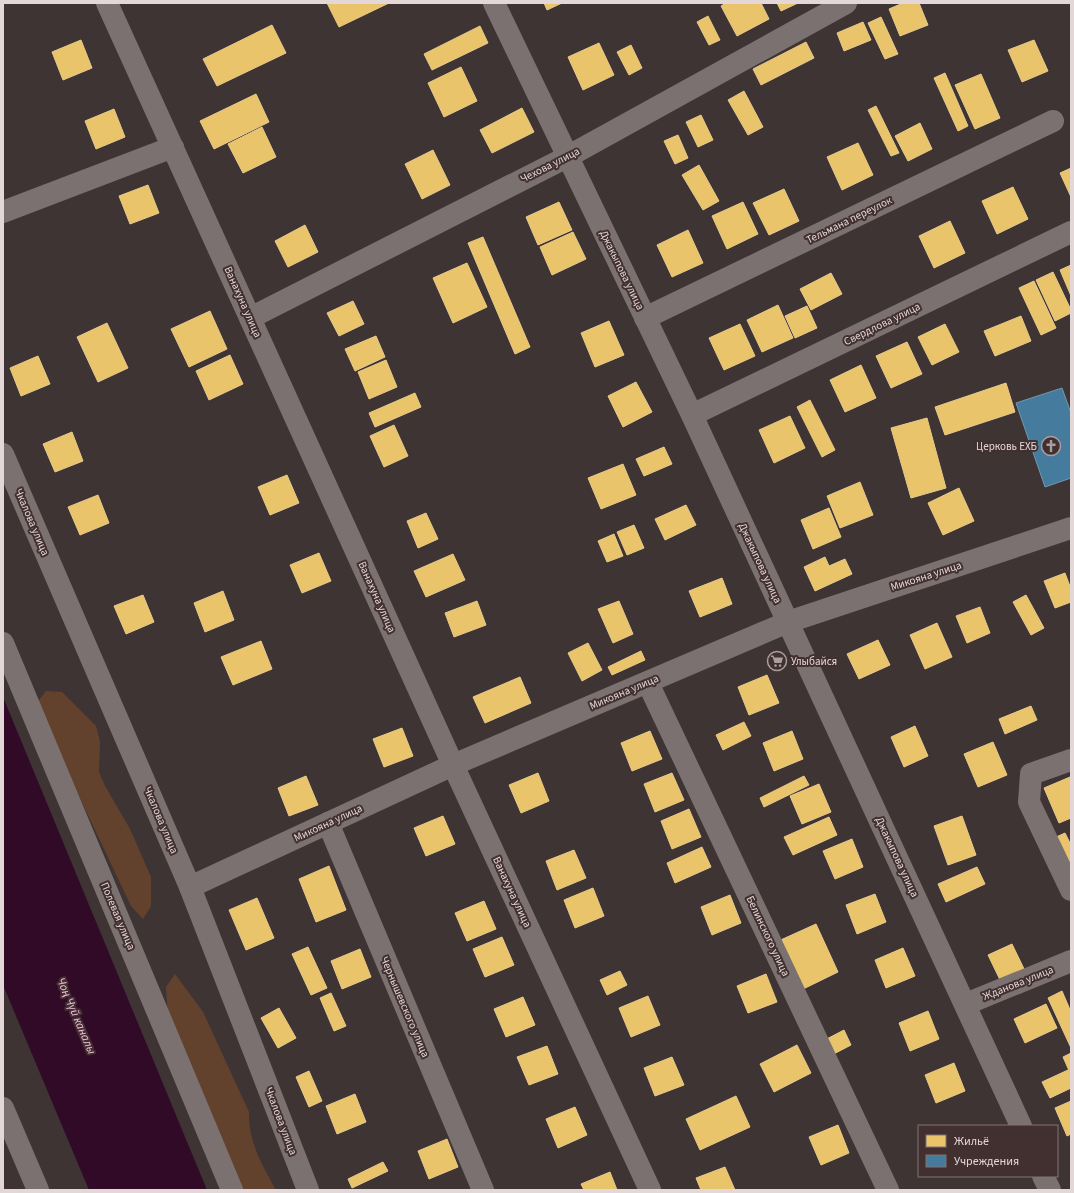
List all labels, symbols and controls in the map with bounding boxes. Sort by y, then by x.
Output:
street label: Чехова улица [518,144,582,186]
street label: Тельмана переулок [804,192,895,247]
street label: Джакыпова улица [596,228,648,312]
street label: Ванахуна улица [221,264,265,340]
street label: Свердлова улица [841,299,923,349]
church icon: Церковь ЕХБ [1040,435,1062,457]
place label: Церковь ЕХБ [976,439,1037,454]
street label: Чкалова улица [11,486,53,558]
street label: Джакыпова улица [735,520,785,606]
street label: Микояна улица [889,557,963,595]
street label: Ванахуна улица [355,559,399,635]
supermarket icon: Улыбайся [766,650,788,672]
place label: Улыбайся [791,654,837,669]
street label: Микояна улица [587,671,661,713]
street label: Чкалова улица [140,784,182,856]
street label: Микояна улица [291,801,365,845]
street label: Джакыпова улица [872,814,922,900]
street label: Ванахуна улица [489,854,535,930]
street label: Полевая улица [97,880,139,952]
street label: Белинского улица [743,893,793,979]
street label: Чернышевского улица [377,954,433,1060]
street label: Жданова улица [980,962,1056,1004]
water label: Чоң Чүй каналы [52,975,100,1057]
street label: Чкалова улица [261,1085,301,1157]
legend [918,1125,1058,1177]
text: Жильё [954,1133,989,1150]
text: Учреждения [954,1153,1019,1170]

